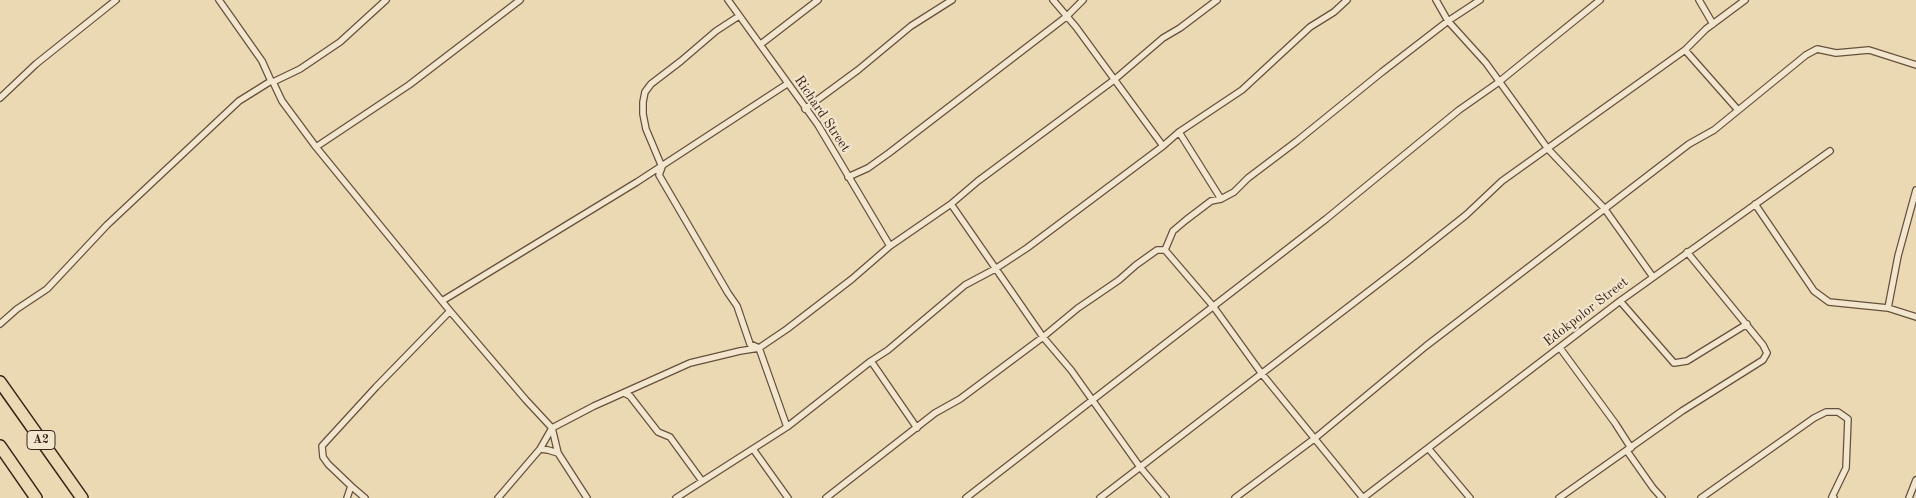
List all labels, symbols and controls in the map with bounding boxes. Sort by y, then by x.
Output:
street label: Richard Street [790,73,854,155]
street label: Edokpolor Street [1540,274,1632,350]
road number: A2 [27,430,55,450]

